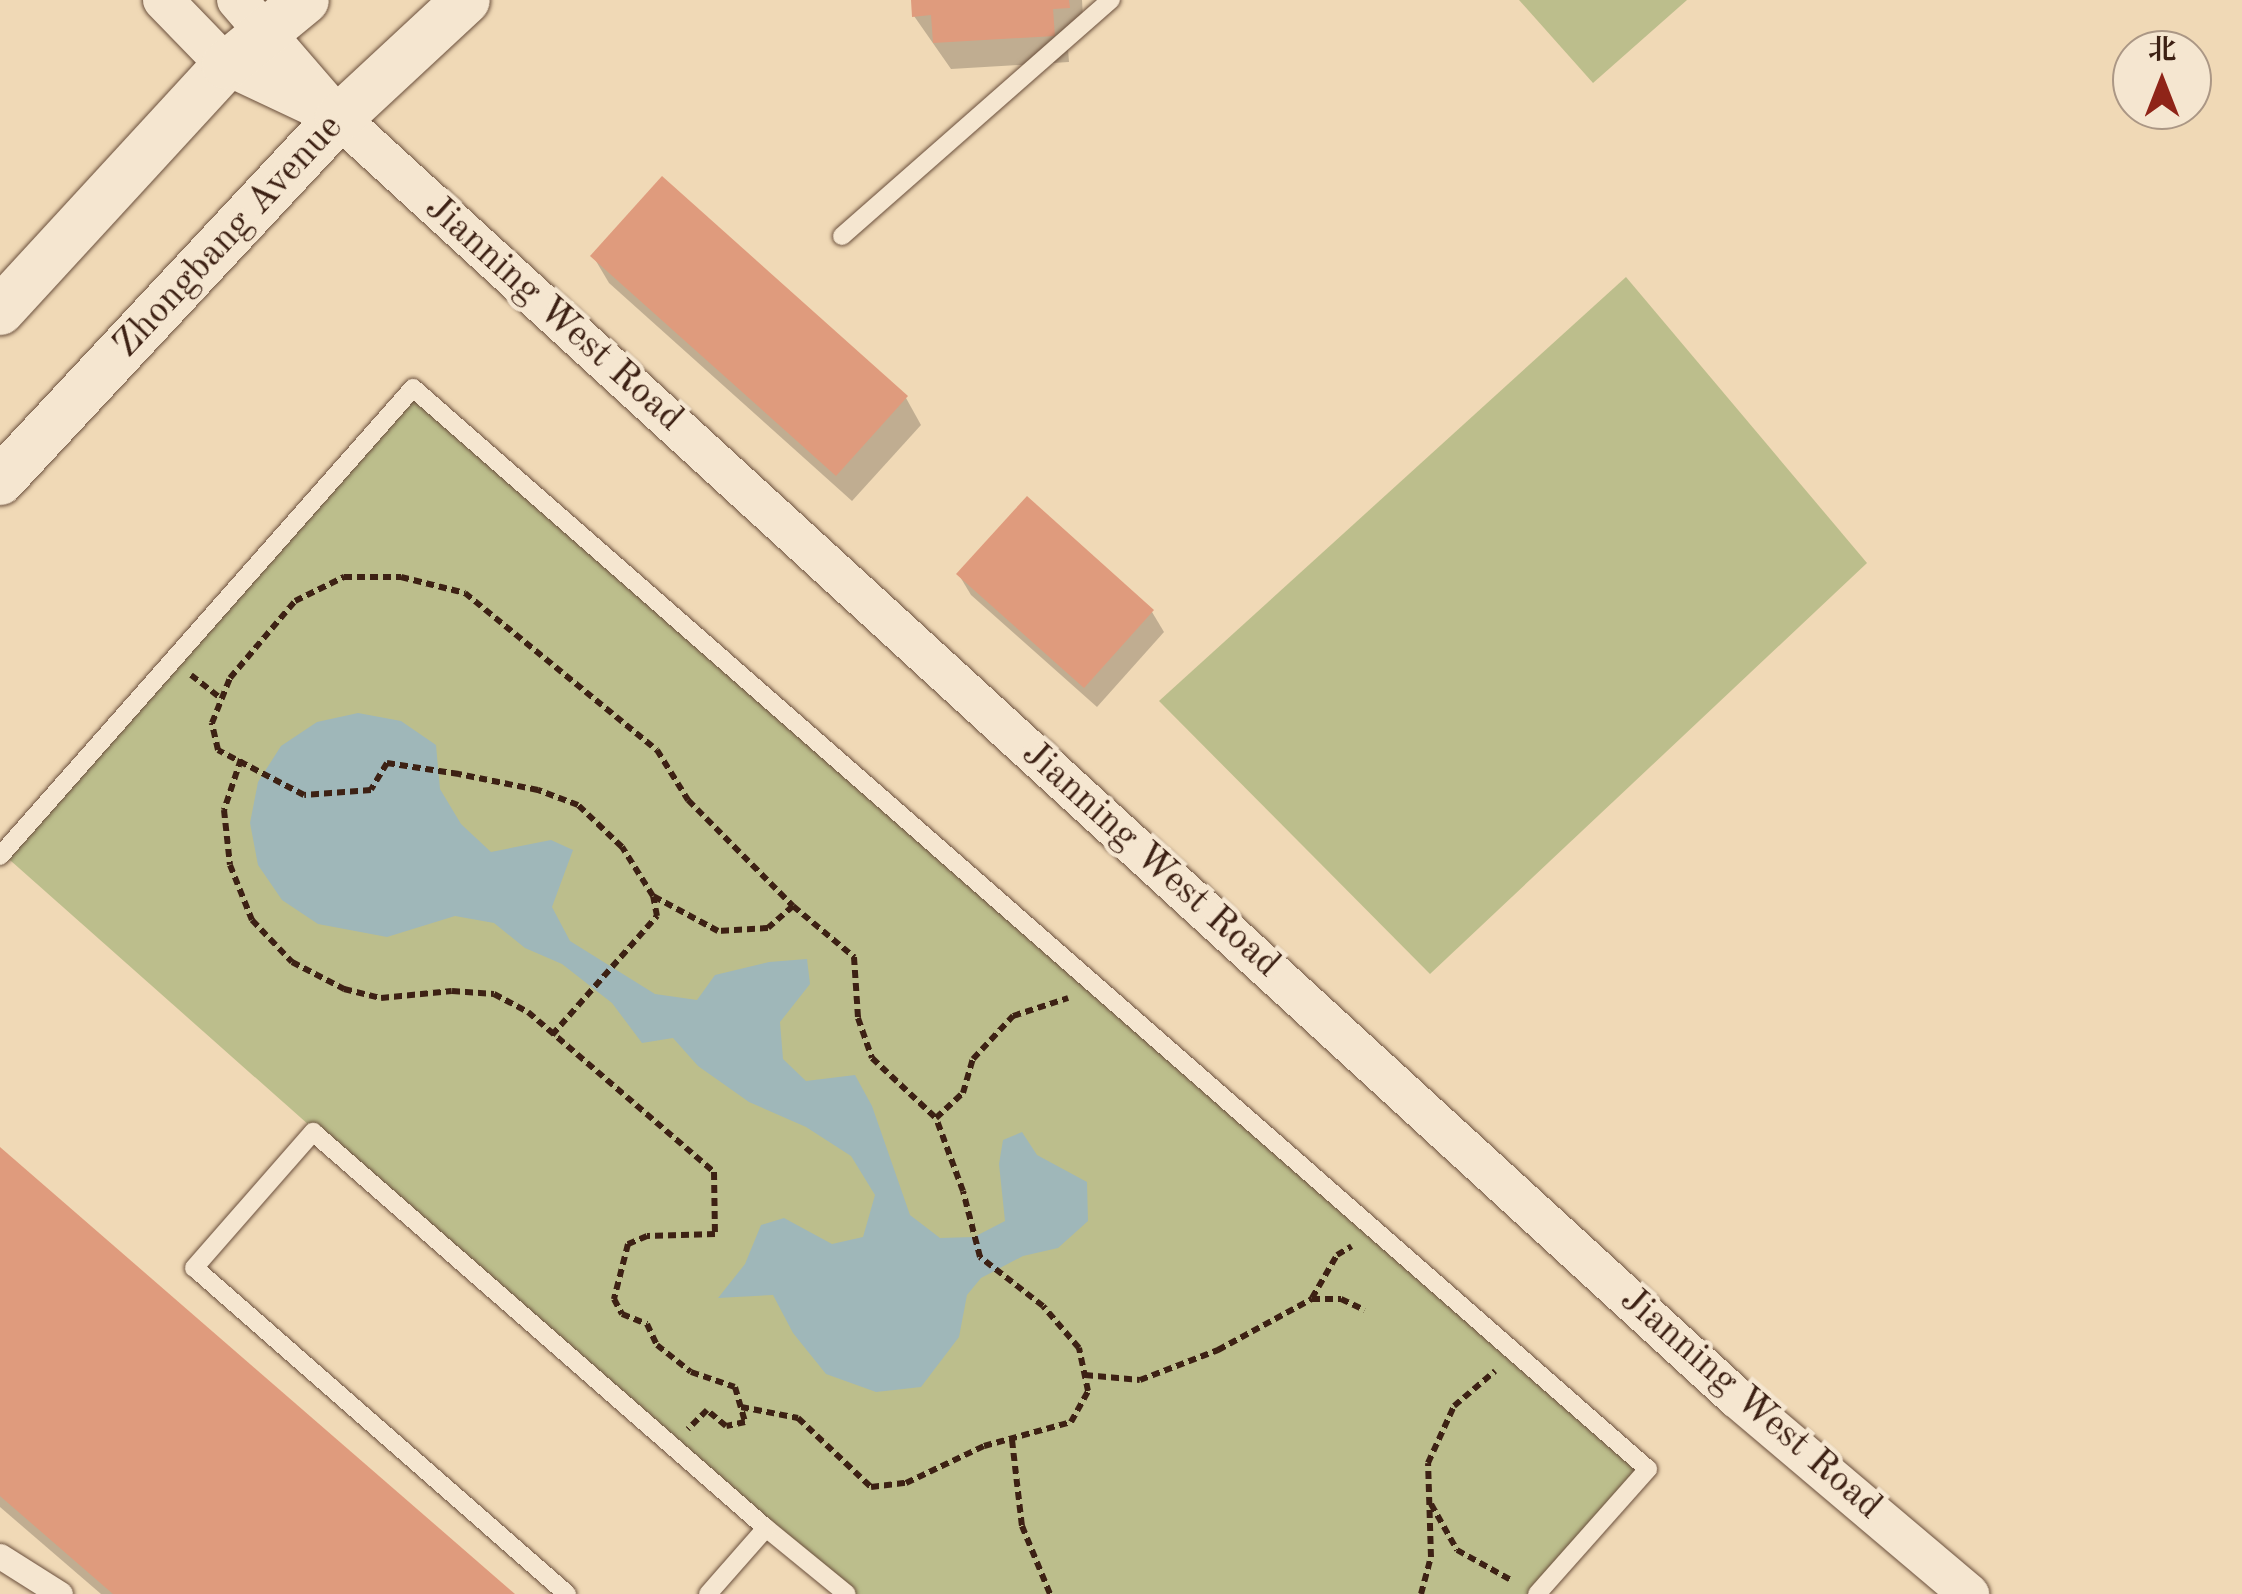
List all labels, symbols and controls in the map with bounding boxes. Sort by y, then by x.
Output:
north arrow [2112,30,2212,130]
text: 北 [2148,38,2176,66]
street label: Zhongbang Avenue [105,106,353,368]
street label: Jianning West Road [414,186,692,442]
street label: Jianning West Road [1011,732,1289,988]
street label: Jianning West Road [1610,1278,1890,1530]

